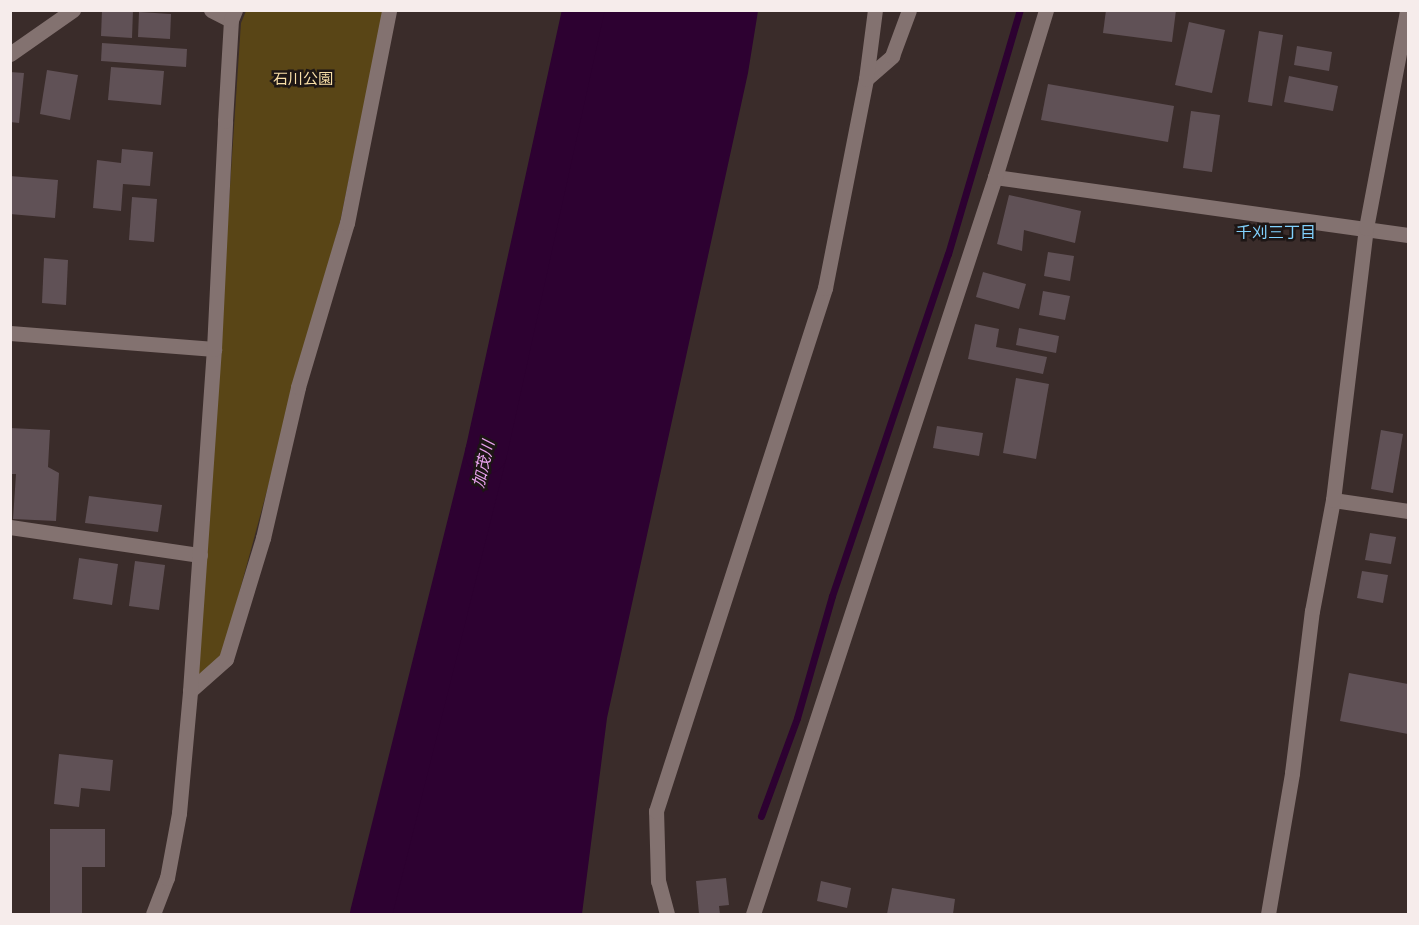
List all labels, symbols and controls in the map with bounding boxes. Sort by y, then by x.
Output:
park label: 石川公園 [273,70,333,88]
district label: 千刈三丁目 [1236,222,1316,242]
water label: 加茂川 [468,438,498,490]

